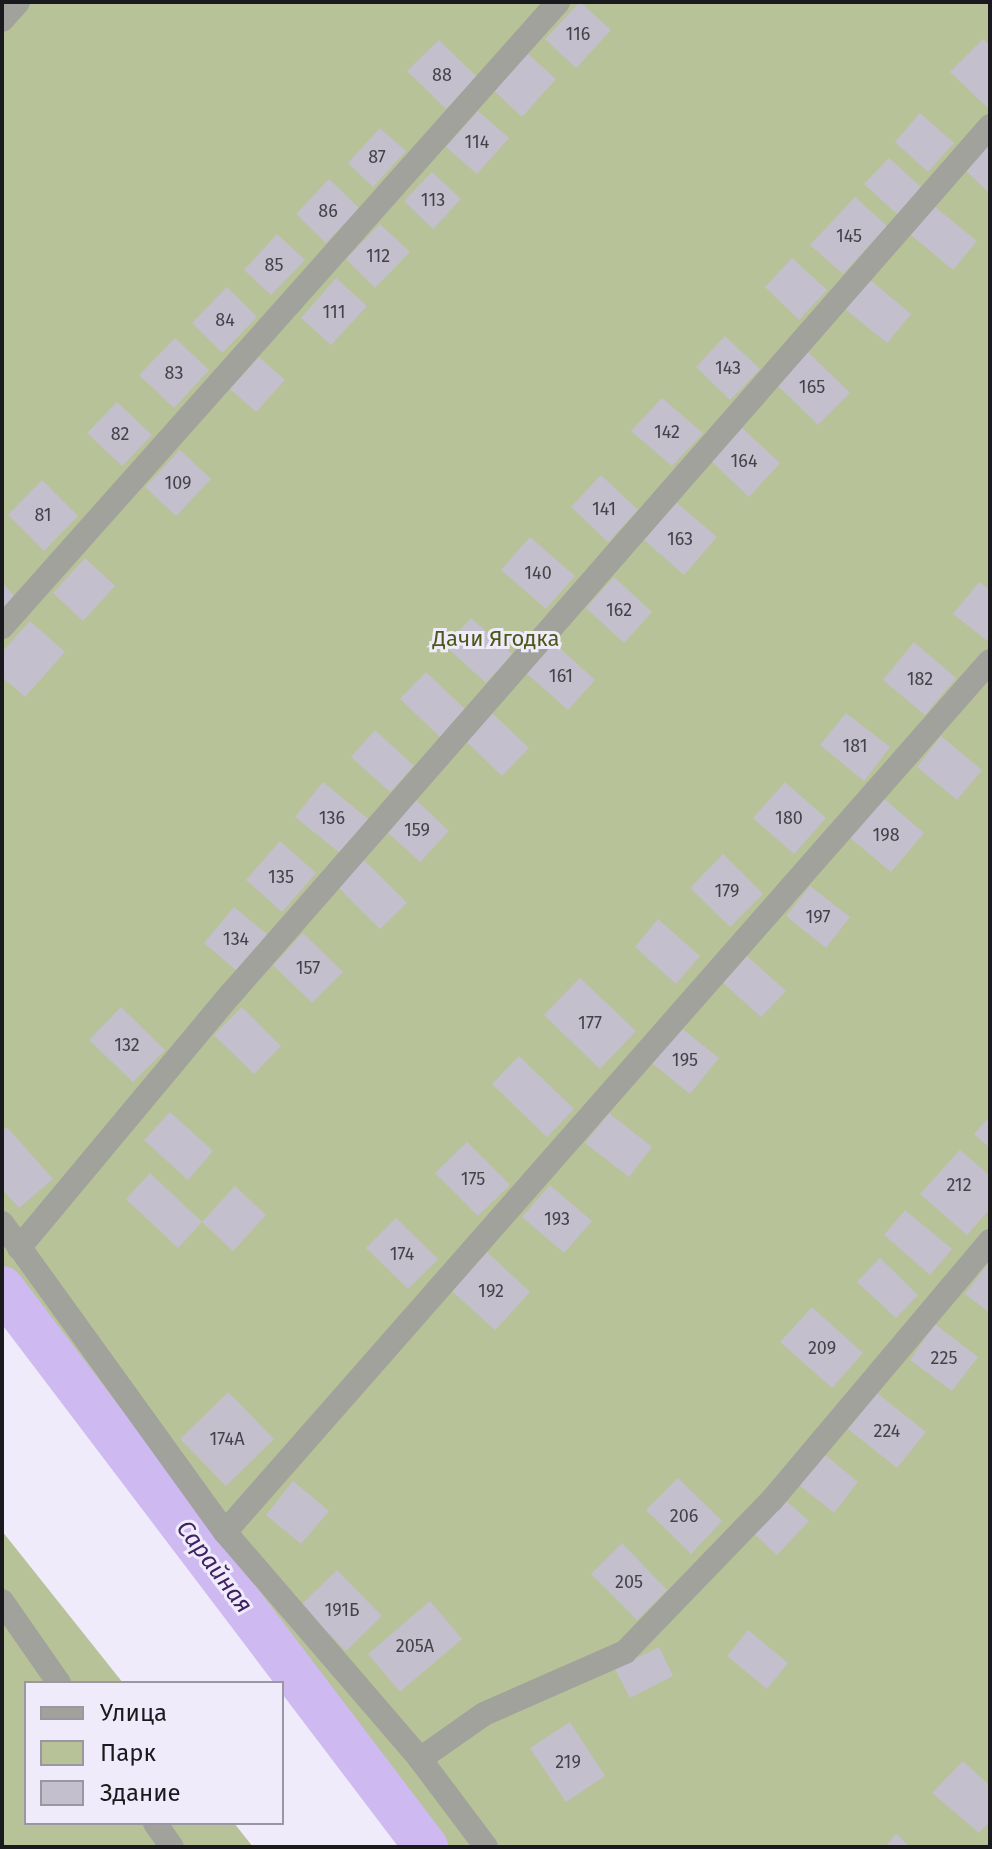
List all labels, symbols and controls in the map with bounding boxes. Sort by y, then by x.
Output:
house number: 116 [566,23,590,45]
house number: 88 [432,64,452,86]
house number: 114 [465,131,489,153]
house number: 87 [368,146,386,168]
house number: 113 [421,189,445,211]
house number: 86 [318,200,338,222]
house number: 145 [836,225,862,247]
house number: 112 [366,245,390,267]
house number: 85 [265,254,283,276]
house number: 111 [323,301,345,323]
house number: 84 [215,309,235,331]
house number: 143 [715,357,741,379]
house number: 83 [165,362,183,384]
house number: 165 [799,376,825,398]
house number: 142 [654,421,680,443]
house number: 82 [111,423,129,445]
house number: 164 [731,450,757,472]
house number: 109 [164,472,192,494]
house number: 141 [592,498,616,520]
house number: 81 [34,504,52,526]
house number: 163 [667,528,693,550]
house number: 140 [524,562,552,584]
house number: 162 [606,599,632,621]
park label: Дачи Ягодка [433,626,559,652]
house number: 161 [549,665,573,687]
house number: 182 [907,668,933,690]
house number: 181 [843,735,867,757]
house number: 136 [319,807,345,829]
house number: 180 [775,807,803,829]
house number: 159 [404,819,430,841]
house number: 198 [872,824,900,846]
house number: 135 [268,866,294,888]
house number: 179 [715,880,739,902]
house number: 197 [806,906,830,928]
house number: 134 [223,928,249,950]
house number: 157 [296,957,320,979]
house number: 177 [578,1012,602,1034]
house number: 132 [114,1034,140,1056]
house number: 195 [672,1049,698,1071]
house number: 175 [461,1168,485,1190]
house number: 212 [946,1174,972,1196]
house number: 193 [544,1208,570,1230]
house number: 174 [390,1243,414,1265]
house number: 192 [478,1280,504,1302]
house number: 209 [808,1337,836,1359]
house number: 225 [931,1347,957,1369]
house number: 224 [874,1420,900,1442]
house number: 174А [210,1428,244,1450]
house number: 206 [670,1505,698,1527]
water label: Сарайная [170,1515,258,1619]
house number: 205 [615,1571,643,1593]
house number: 191Б [324,1599,360,1621]
house number: 205А [396,1635,434,1657]
legend [24,1681,284,1825]
text: Улица [100,1699,167,1727]
text: Парк [100,1739,156,1767]
house number: 219 [555,1751,581,1773]
text: Здание [100,1779,181,1807]

